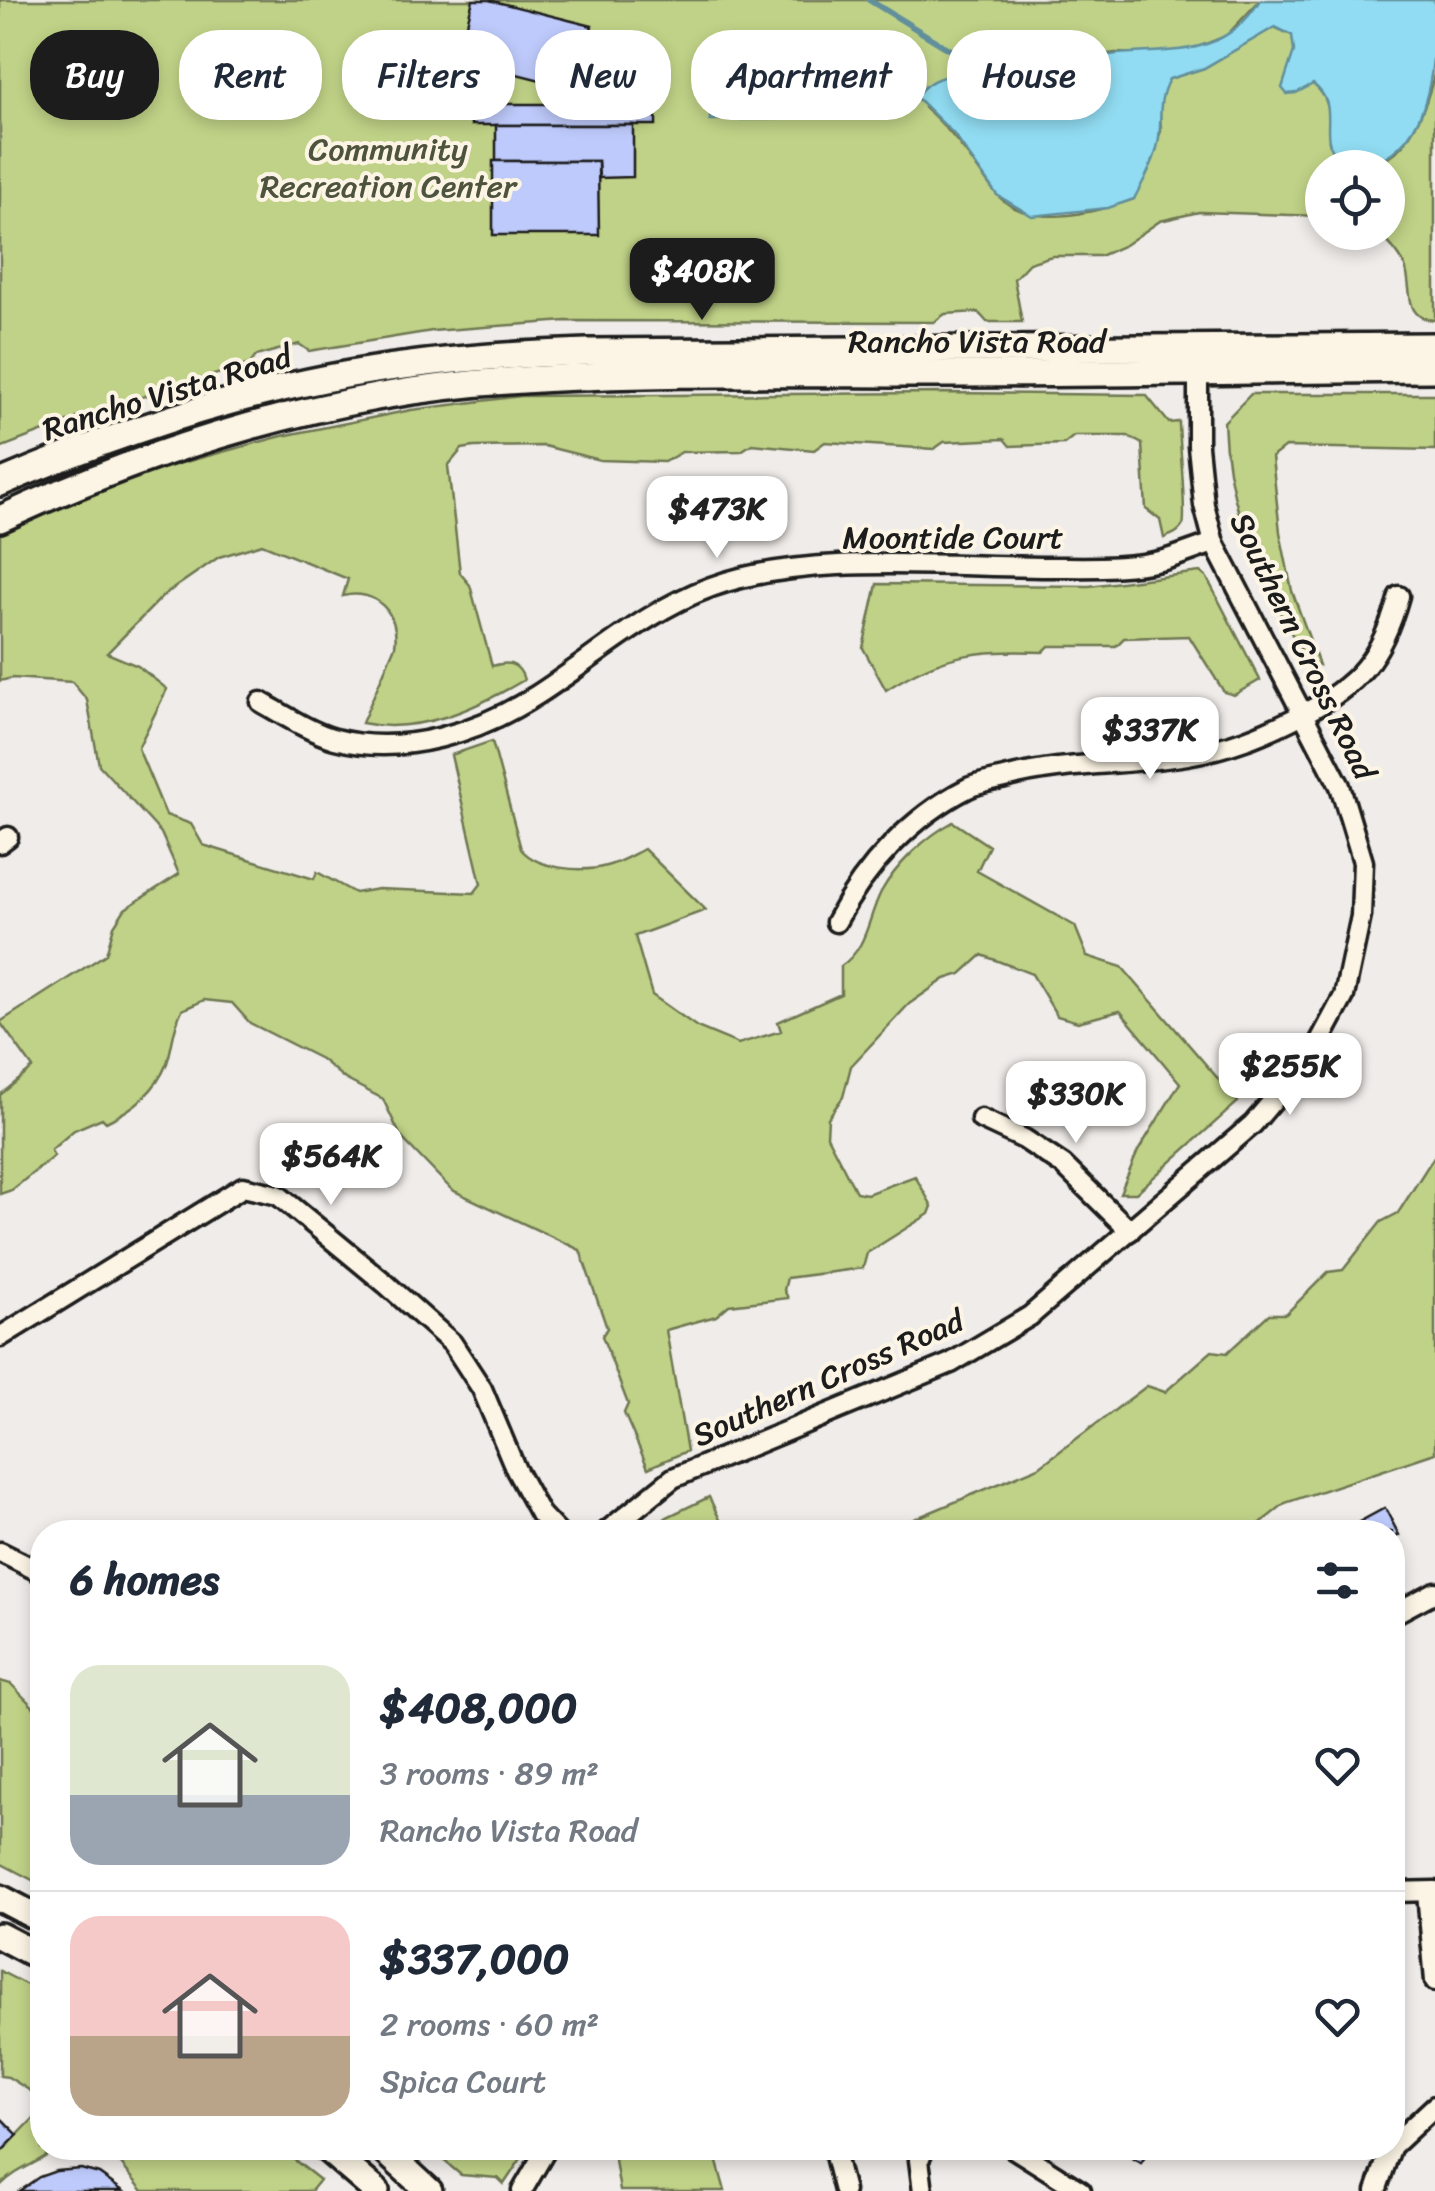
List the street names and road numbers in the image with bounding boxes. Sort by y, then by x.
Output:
street label: Rancho Vista Road [848,313,1108,370]
street label: Rancho Vista Road [35,327,301,458]
street label: Southern Cross Road [1213,502,1394,792]
street label: Moontide Court [843,509,1063,566]
street label: Southern Cross Road [683,1292,975,1464]

